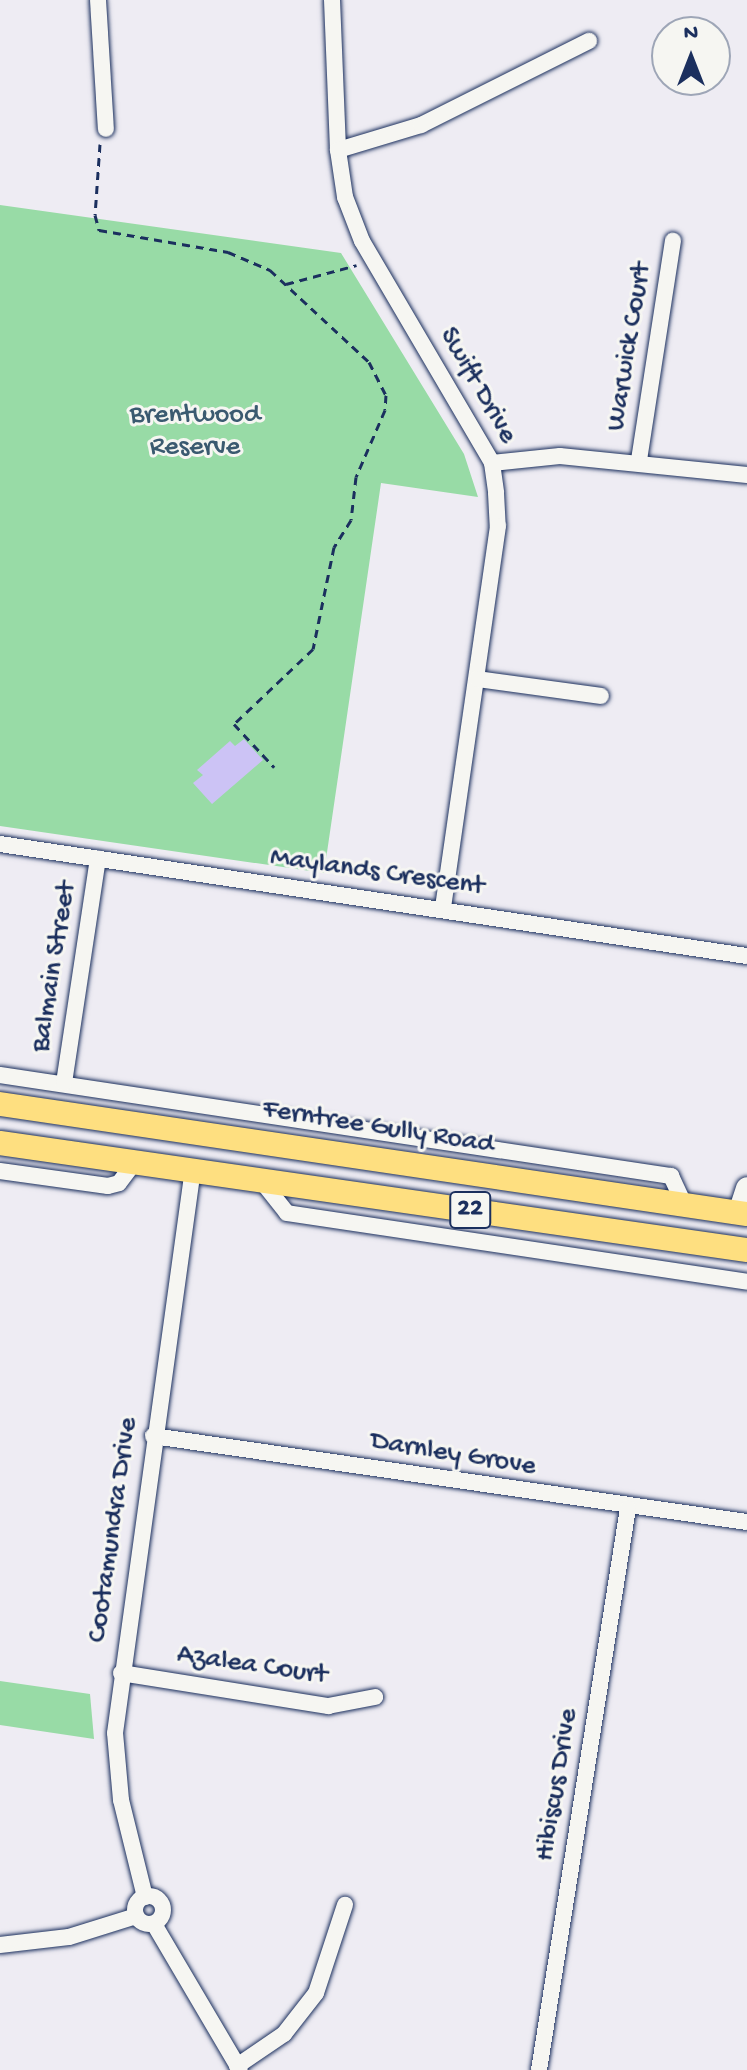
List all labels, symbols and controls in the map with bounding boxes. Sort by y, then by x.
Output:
north arrow [651,16,731,96]
text: N [684,21,698,47]
street label: Warwick Court [600,260,660,434]
street label: Swift Drive [430,322,524,450]
park label: Brentwood Reserve [130,399,260,465]
street label: Maylands Crescent [268,841,486,905]
street label: Balmain Street [25,879,85,1055]
street label: Ferntree Gully Road [260,1093,496,1163]
road number: 22 [448,1188,492,1232]
street label: Cootamundra Drive [82,1415,146,1645]
street label: Darnley Grove [368,1425,538,1485]
street label: Azalea Court [175,1639,329,1693]
street label: Hibiscus Drive [529,1706,587,1864]

